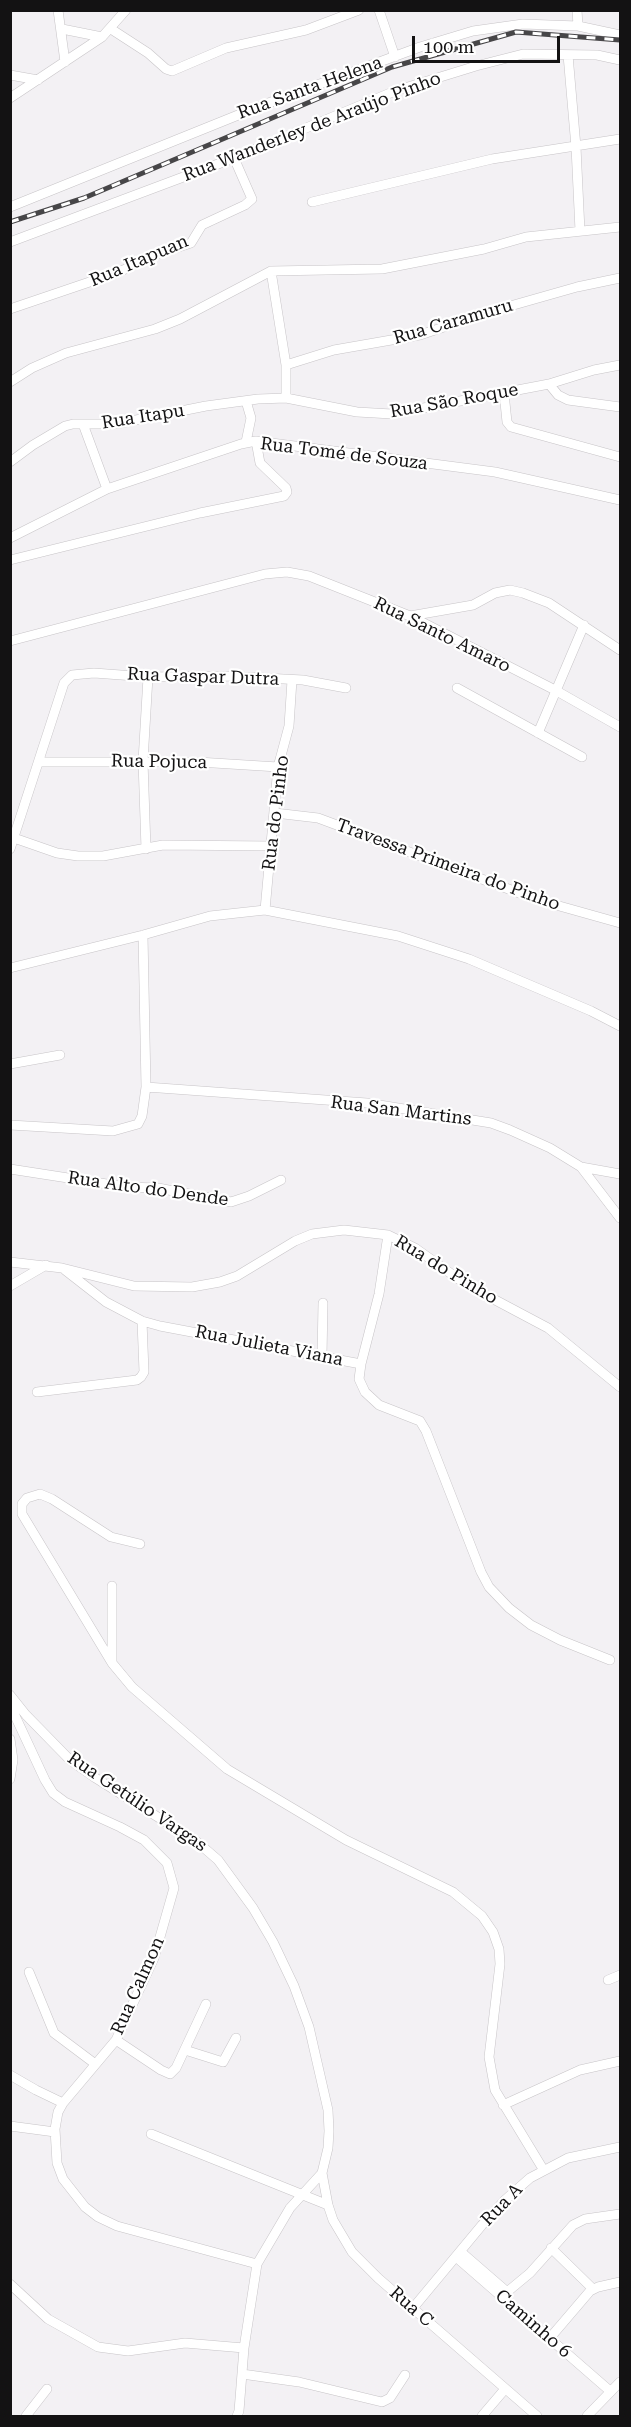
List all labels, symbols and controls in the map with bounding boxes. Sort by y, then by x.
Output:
scale bar [415,24,564,62]
text: 100 m [423,36,474,57]
street label: Rua Santa Helena [235,52,385,124]
street label: Rua Wanderley de Araújo Pinho [180,68,444,186]
street label: Rua Itapuan [86,231,192,291]
street label: Rua Caramuru [391,295,515,349]
street label: Rua São Roque [388,379,520,423]
street label: Rua Itapu [100,400,186,434]
street label: Rua Tomé de Souza [259,433,429,475]
street label: Rua Santo Amaro [370,593,514,677]
street label: Rua Gaspar Dutra [127,664,279,690]
street label: Rua Pojuca [111,750,207,774]
street label: Rua do Pinho [258,754,294,872]
street label: Travessa Primeira do Pinho [333,814,563,916]
street label: Rua San Martins [329,1092,473,1130]
street label: Rua Alto do Dende [66,1167,230,1211]
street label: Rua do Pinho [391,1231,501,1309]
street label: Rua Julieta Viana [193,1321,345,1371]
street label: Rua Getúlio Vargas [63,1747,211,1857]
street label: Rua Calmon [107,1934,169,2038]
street label: Rua A [477,2179,527,2231]
street label: Rua C [385,2282,437,2332]
street label: Caminho 6 [491,2285,575,2363]

